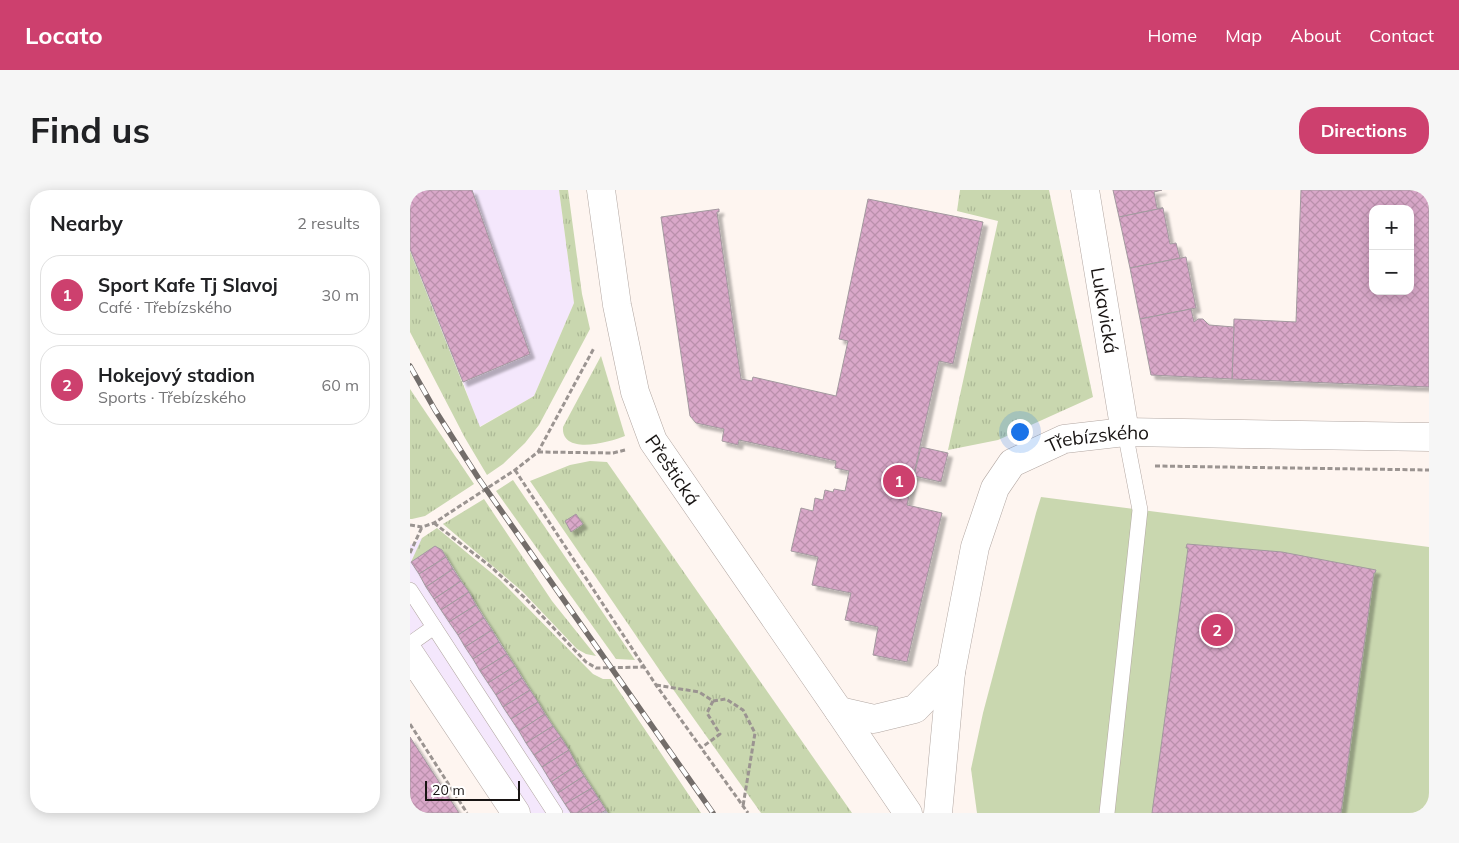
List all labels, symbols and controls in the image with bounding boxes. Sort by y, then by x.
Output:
text: Locato [25,20,103,50]
text: Home [1147,24,1197,47]
text: Map [1225,24,1262,47]
text: About [1290,24,1341,47]
text: Contact [1369,24,1434,47]
button: Directions [1299,107,1429,154]
text: Find us [30,108,150,152]
map controls [1369,205,1414,295]
button: + [1369,205,1414,250]
text: Nearby [50,210,123,236]
text: 2 results [297,213,360,233]
button: − [1369,250,1414,295]
street label: Lukavická [1086,265,1124,355]
text: Sport Kafe Tj Slavoj [98,273,278,297]
text: 1 [62,285,72,305]
text: 30 m [322,285,359,305]
text: Café · Třebízského [98,297,232,317]
text: Hokejový stadion [98,363,255,387]
text: 2 [62,375,72,395]
text: 60 m [322,375,359,395]
text: Sports · Třebízského [98,387,246,407]
your location [1007,419,1033,445]
street label: Třebízského [1042,420,1149,458]
street label: Přeštická [640,430,705,510]
pin: 1 [883,462,915,500]
pin: 2 [1201,611,1233,649]
scale bar [425,778,520,801]
text: 20 m [432,781,465,799]

